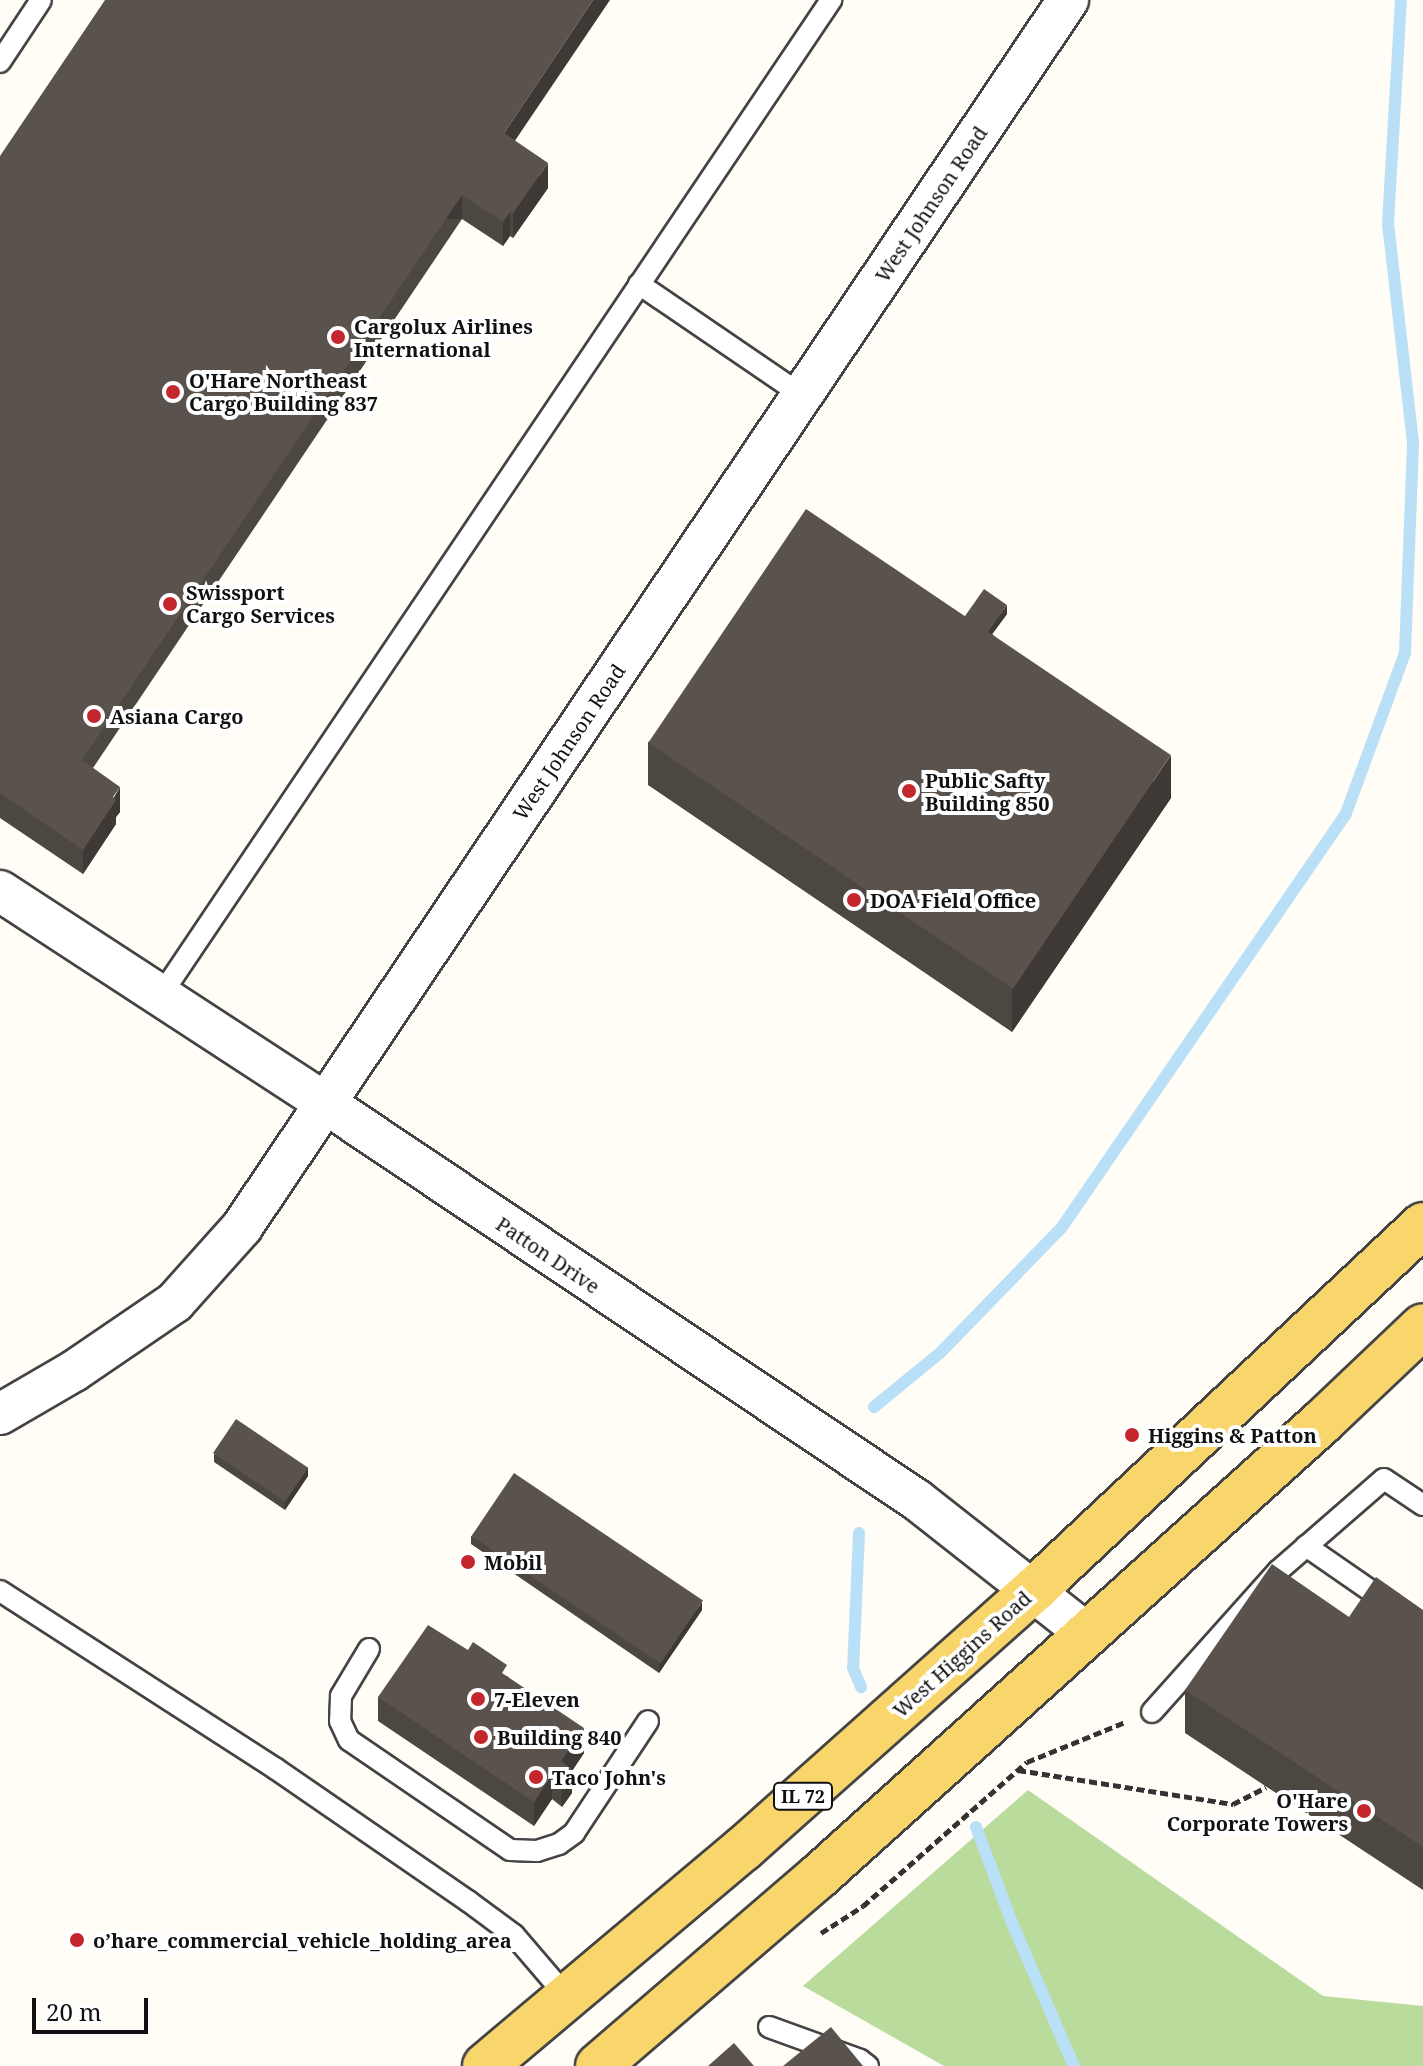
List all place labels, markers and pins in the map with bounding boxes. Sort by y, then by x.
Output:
place label: Cargolux Airlines International [354,314,533,361]
marker: Cargolux Airlines International [329,328,347,346]
place label: O'Hare Northeast Cargo Building 837 [189,368,378,415]
marker: O'Hare Northeast Cargo Building 837 [164,383,182,401]
place label: Swissport Cargo Services [186,580,335,627]
marker: Swissport Cargo Services [161,595,179,613]
place label: Asiana Cargo [110,704,244,728]
marker: Asiana Cargo [85,707,103,725]
place label: Public Safty Building 850 [925,768,1050,815]
marker: Public Safty Building 850 [900,782,918,800]
place label: DOA Field Office [870,888,1036,912]
marker: DOA Field Office [845,891,863,909]
place label: Higgins & Patton [1148,1423,1317,1447]
marker: Higgins & Patton [1123,1426,1141,1444]
place label: Mobil [484,1550,542,1574]
marker: Mobil [459,1553,477,1571]
place label: 7-Eleven [494,1687,580,1711]
marker: 7-Eleven [469,1690,487,1708]
place label: Building 840 [497,1725,622,1749]
marker: Building 840 [472,1728,490,1746]
place label: Taco John's [552,1765,666,1789]
marker: Taco John's [527,1768,545,1786]
place label: O'Hare Corporate Towers [1167,1788,1348,1835]
marker: O'Hare Corporate Towers [1355,1802,1373,1820]
place label: o’hare_commercial_vehicle_holding_area [93,1928,512,1952]
marker: o’hare_commercial_vehicle_holding_area [68,1931,86,1949]

